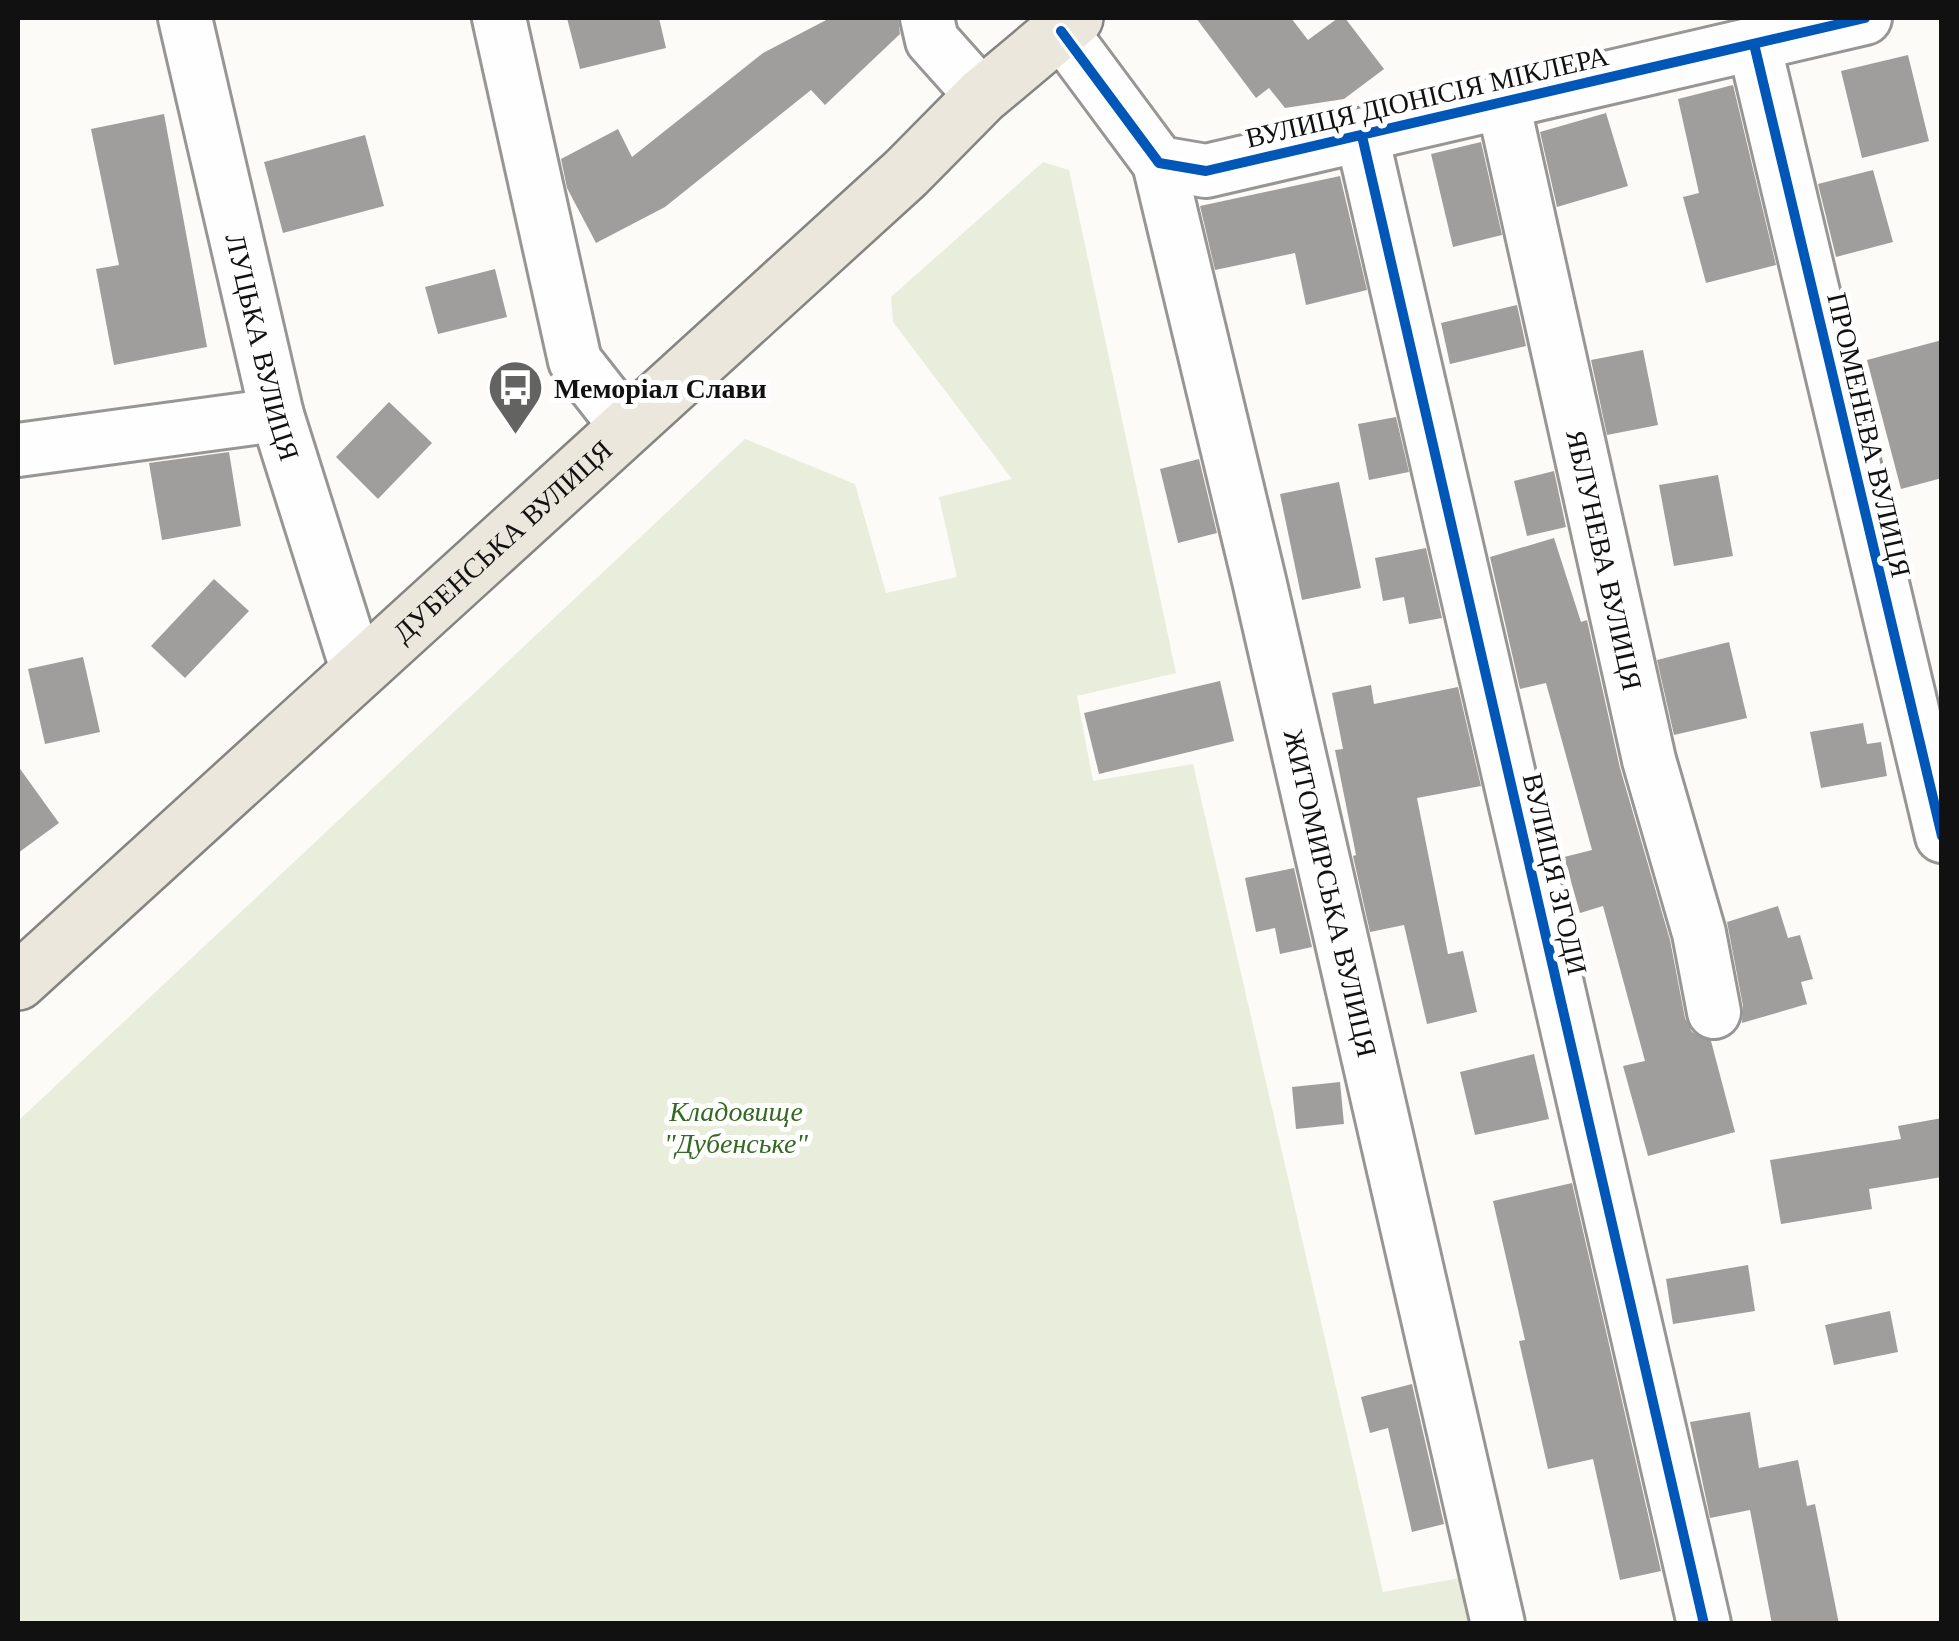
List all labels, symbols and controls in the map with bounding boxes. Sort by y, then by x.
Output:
street label: ВУЛИЦЯ ДІОНІСІЯ МІКЛЕРА [1243,40,1612,154]
street label: ЛУЦЬКА ВУЛИЦЯ [220,231,306,464]
street label: ПРОМЕНЕВА ВУЛИЦЯ [1821,290,1917,580]
bus stop icon: Меморіал Слави [485,358,545,437]
place label: Меморіал Слави [554,373,767,404]
street label: ЯБЛУНЕВА ВУЛИЦЯ [1561,427,1648,693]
street label: ДУБЕНСЬКА ВУЛИЦЯ [387,434,618,648]
street label: ЖИТОМИРСЬКА ВУЛИЦЯ [1278,726,1383,1060]
street label: ВУЛИЦЯ ЗГОДИ [1517,770,1593,978]
park label: Кладовище "Дубенське" [664,1096,808,1159]

